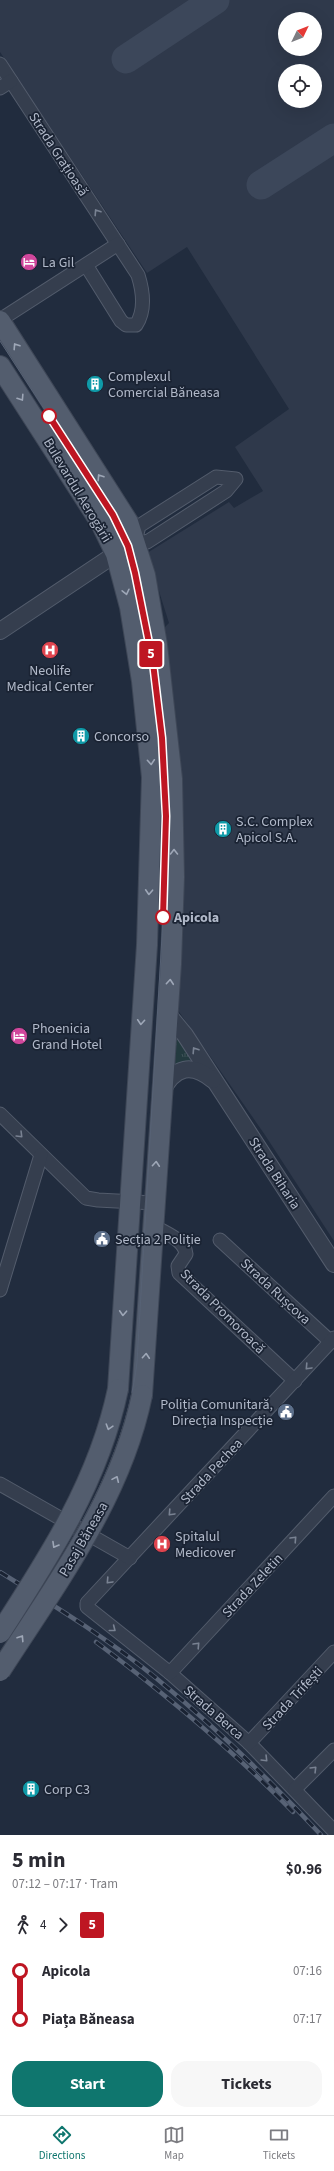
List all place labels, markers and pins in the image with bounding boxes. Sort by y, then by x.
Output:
hotel icon: La Gil [19,252,39,272]
place label: La Gil [42,253,75,273]
place label: Complexul Comercial Băneasa [108,367,220,403]
building icon: Complexul Comercial Băneasa [85,374,105,394]
unlabelled marker [41,408,57,424]
hospital icon: Neolife Medical Center [40,640,60,660]
place label: Neolife Medical Center [7,661,94,697]
building icon: Concorso [71,726,91,746]
place label: Concorso [94,727,149,747]
place label: S.C. Complex Apicol S.A. [236,812,314,848]
building icon: S.C. Complex Apicol S.A. [213,819,233,839]
place label: Apicola [173,908,219,928]
marker: Apicola [155,909,171,925]
place label: Phoenicia Grand Hotel [32,1019,102,1055]
hotel icon: Phoenicia Grand Hotel [9,1026,29,1046]
public building icon: Secția 2 Poliție [92,1229,112,1249]
place label: Secția 2 Poliție [115,1230,201,1250]
place label: Poliția Comunitară, Direcția Inspecție [160,1395,273,1431]
public building icon: Poliția Comunitară, Direcția Inspecție [276,1402,296,1422]
place label: Spitalul Medicover [175,1527,235,1563]
hospital icon: Spitalul Medicover [152,1534,172,1554]
building icon: Corp C3 [21,1779,41,1799]
place label: Corp C3 [44,1780,90,1800]

